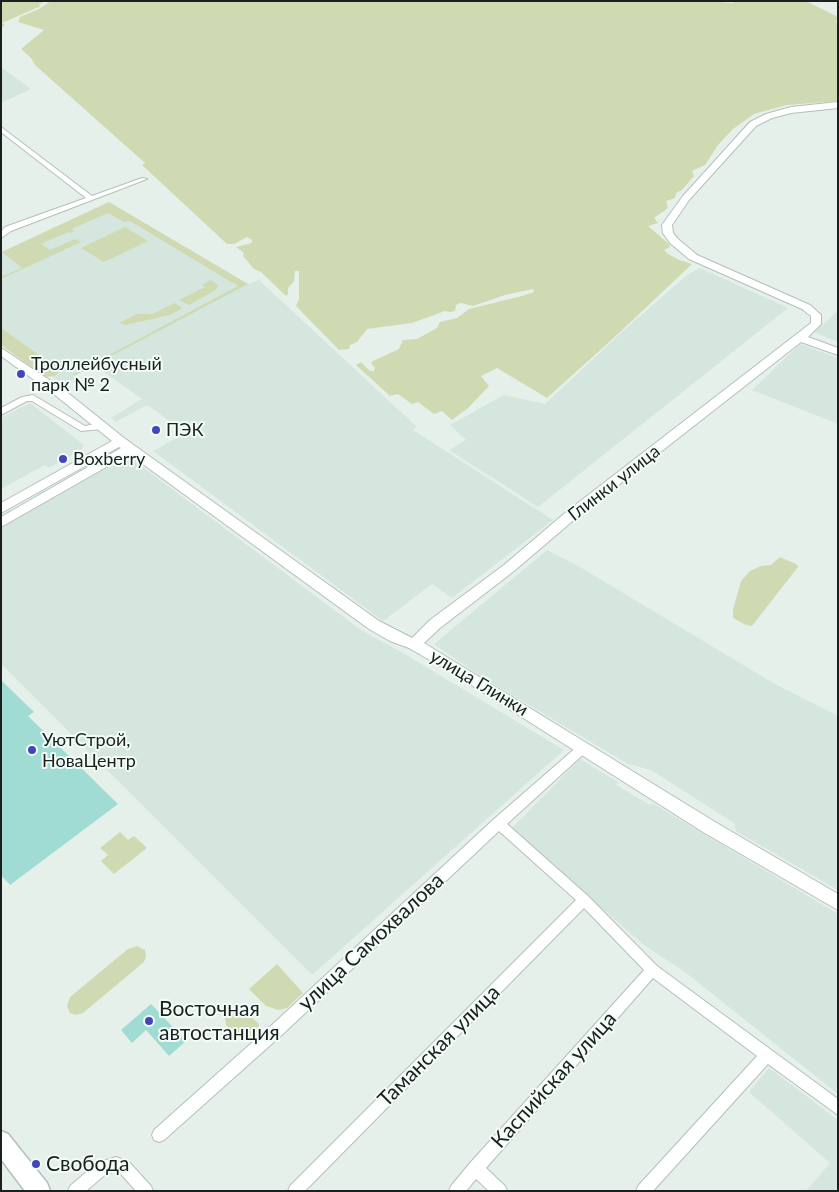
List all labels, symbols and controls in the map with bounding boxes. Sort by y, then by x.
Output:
place label: Троллейбусный парк № 2 [31,353,162,396]
marker: Троллейбусный парк № 2 [15,368,27,380]
place label: ПЭК [166,419,203,441]
marker: ПЭК [150,424,162,436]
street label: Глинки улица [564,440,664,526]
place label: Boxberry [73,448,145,470]
marker: Boxberry [57,453,69,465]
street label: улица Глинки [426,645,532,721]
place label: УютСтрой, НоваЦентр [42,729,136,772]
marker: УютСтрой, НоваЦентр [26,744,38,756]
street label: улица Самохвалова [293,868,449,1016]
street label: Таманская улица [373,980,505,1112]
place label: Восточная автостанция [159,996,280,1046]
street label: Каспийская улица [486,1007,622,1153]
marker: Восточная автостанция [143,1015,155,1027]
place label: Свобода [46,1151,130,1177]
marker: Свобода [30,1158,42,1170]

